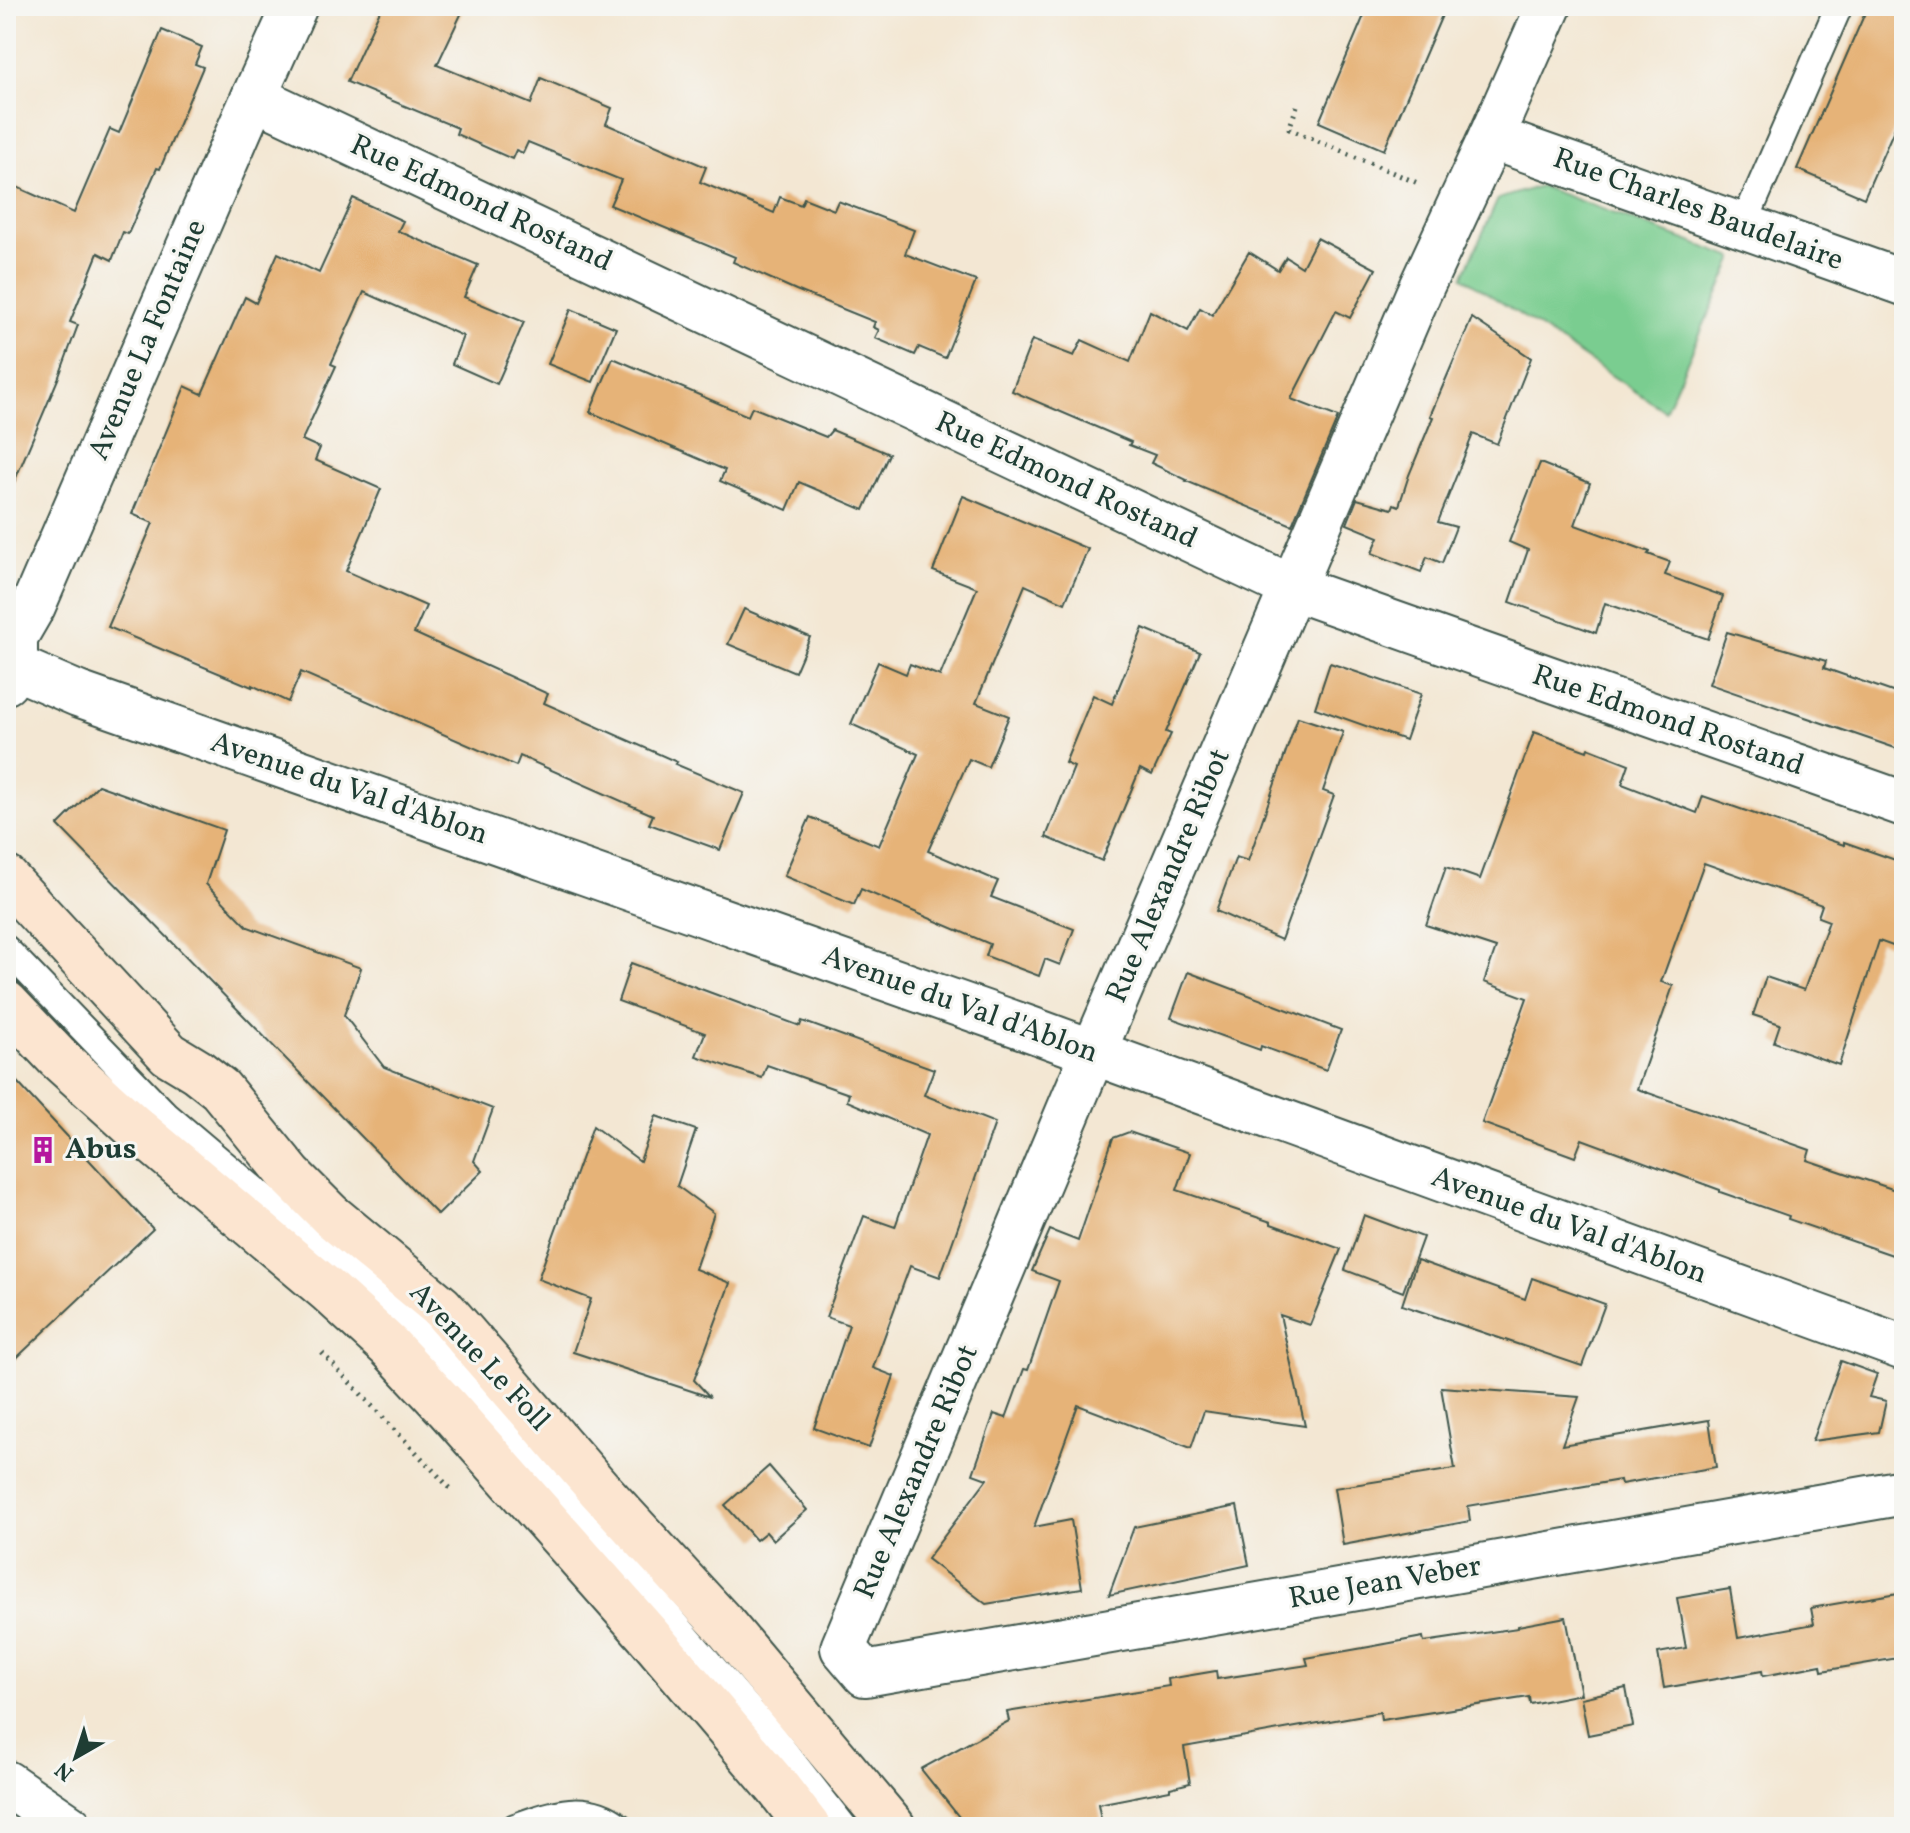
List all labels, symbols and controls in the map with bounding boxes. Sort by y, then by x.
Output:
street label: Rue Edmond Rostand [343,125,619,283]
street label: Rue Charles Baudelaire [1547,138,1849,282]
street label: Avenue La Fontaine [78,213,218,467]
street label: Rue Edmond Rostand [928,402,1204,560]
street label: Rue Edmond Rostand [1526,655,1810,787]
street label: Avenue du Val d'Ablon [205,722,493,856]
street label: Rue Alexandre Ribot [1096,742,1242,1010]
street label: Avenue du Val d'Ablon [816,936,1104,1074]
place label: Abus [65,1129,137,1171]
building icon: Abus [28,1135,58,1165]
street label: Avenue du Val d'Ablon [1425,1157,1713,1295]
street label: Avenue Le Foll [399,1273,559,1441]
street label: Rue Alexandre Ribot [844,1338,990,1606]
street label: Rue Jean Veber [1285,1545,1485,1621]
north arrow [36,1717,116,1797]
text: N [49,1754,81,1788]

